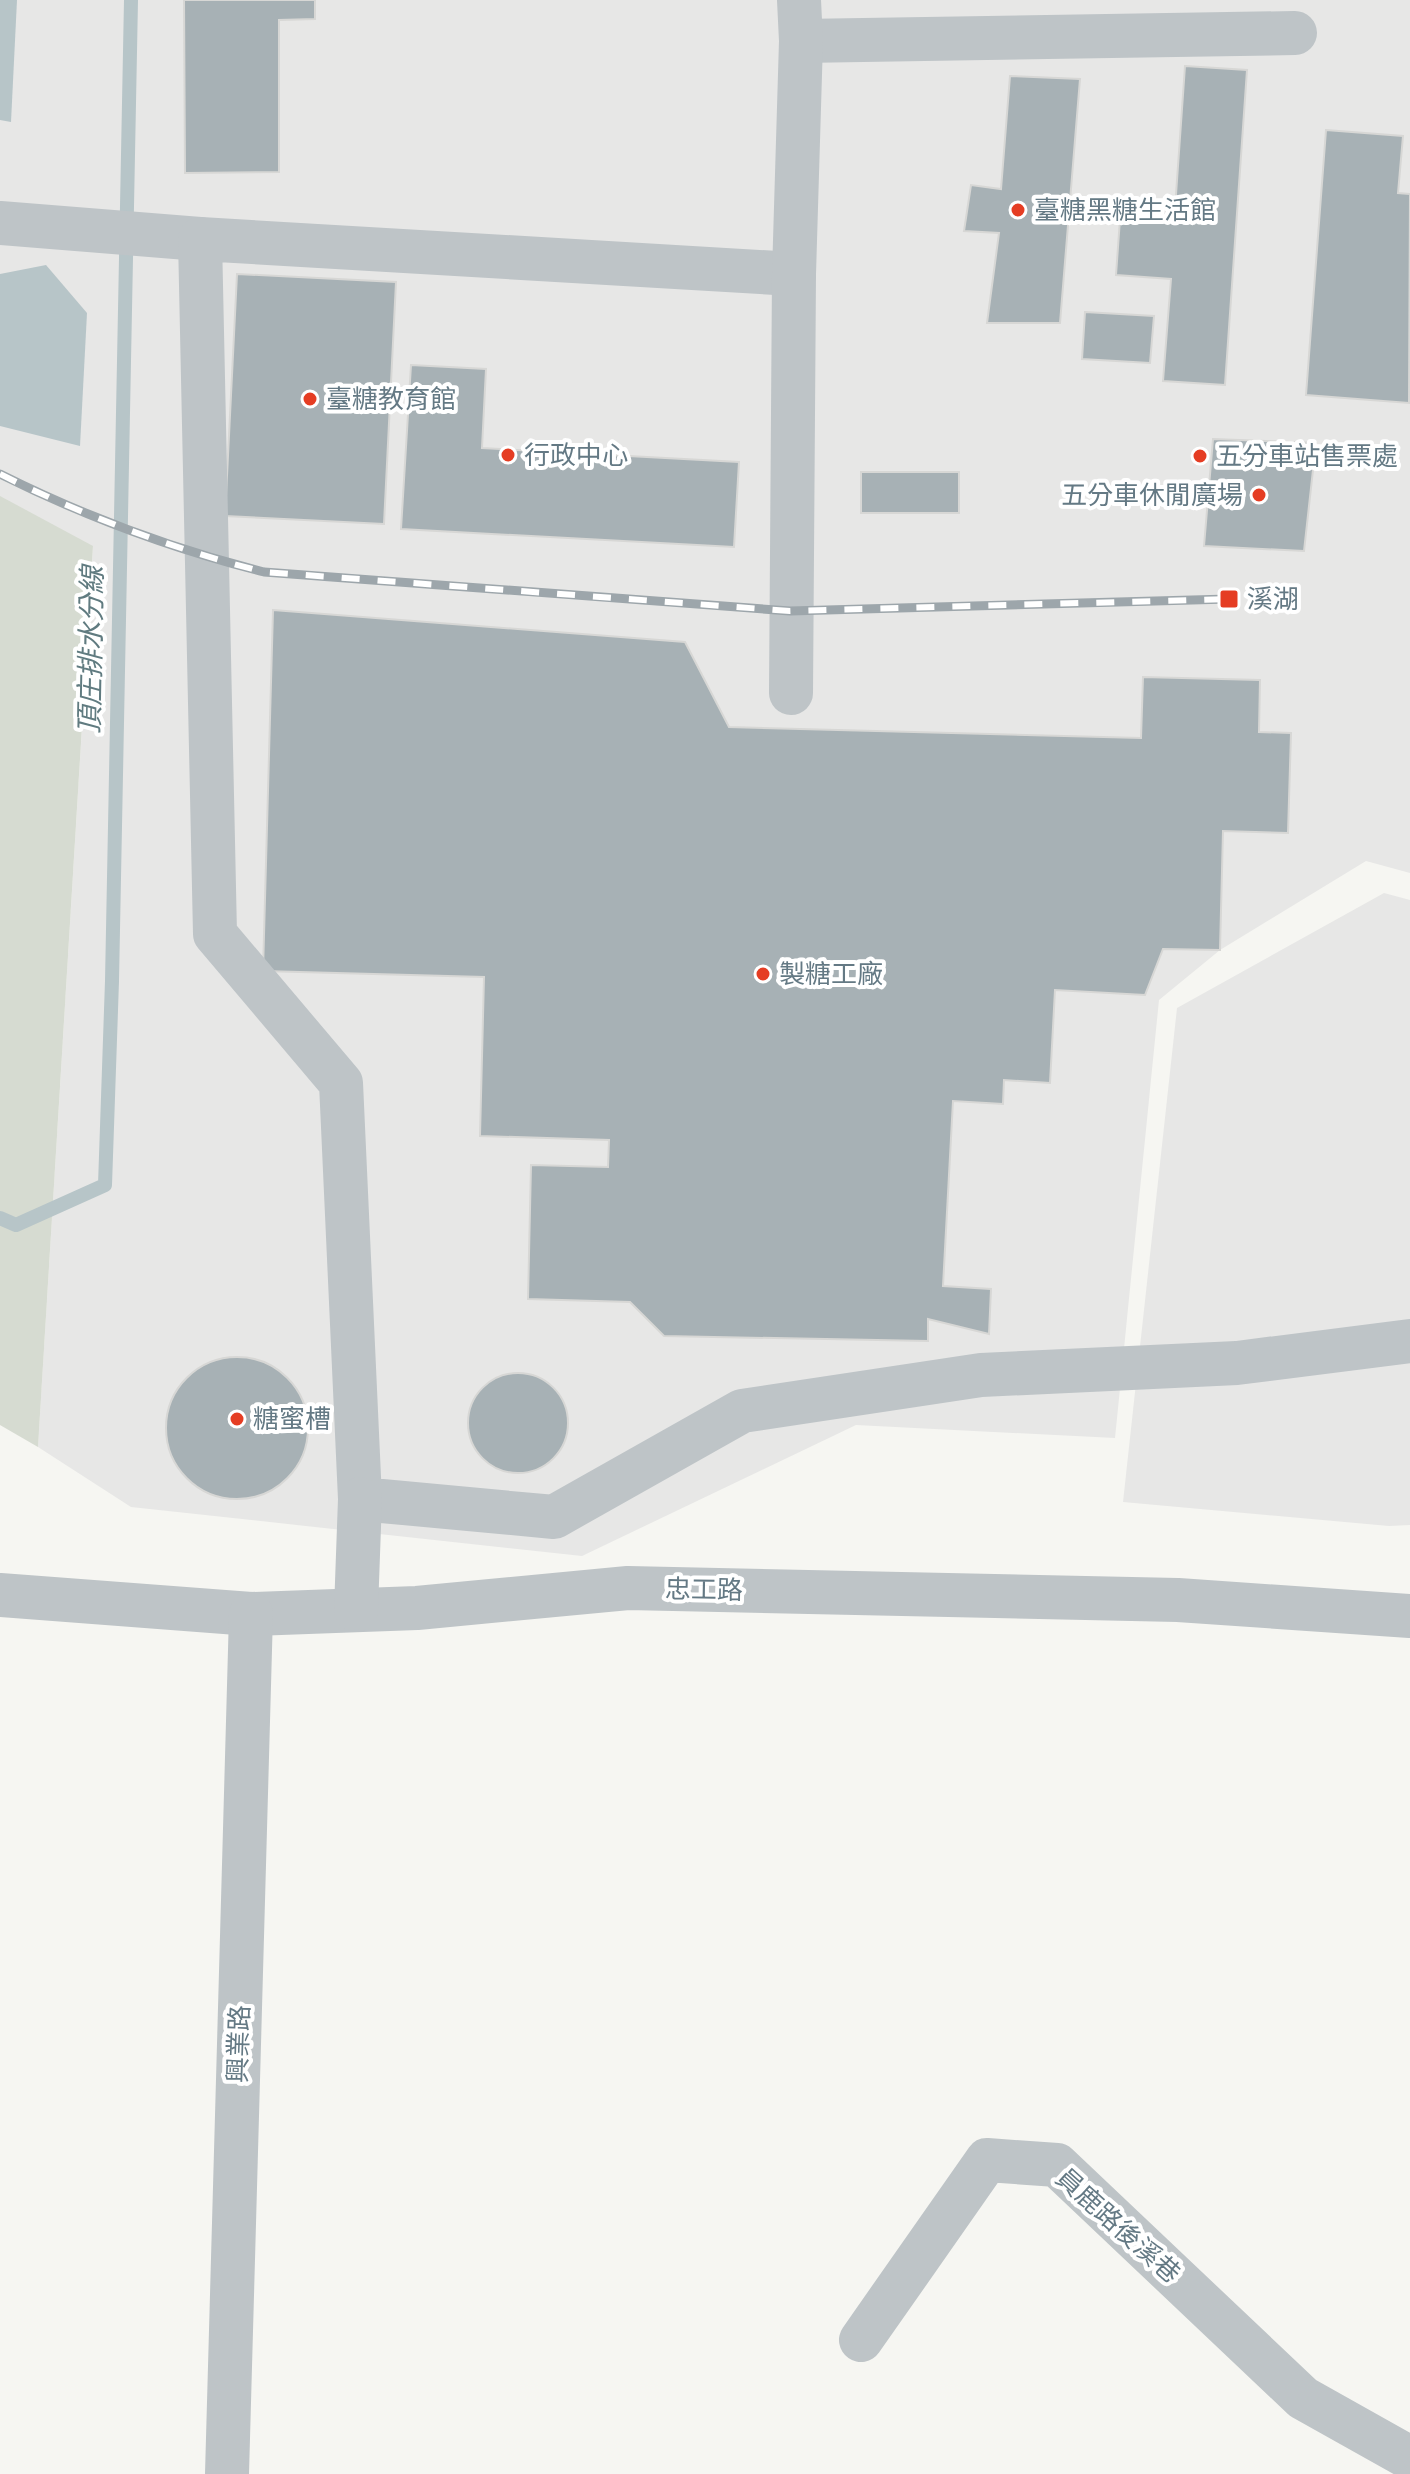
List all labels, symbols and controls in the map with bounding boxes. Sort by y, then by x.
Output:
place label: 臺糖黑糖生活館 [1034,195,1216,226]
marker: 臺糖黑糖生活館 [1009,201,1027,219]
place label: 臺糖教育館 [326,384,456,415]
marker: 臺糖教育館 [301,390,319,408]
place label: 行政中心 [524,440,628,471]
place label: 五分車站售票處 [1216,441,1398,472]
marker: 行政中心 [499,446,517,464]
marker: 五分車站售票處 [1191,447,1209,465]
place label: 五分車休閒廣場 [1061,480,1243,511]
marker: 五分車休閒廣場 [1250,486,1268,504]
water label: 頂庄排水分線 [73,563,109,734]
place label: 溪湖 [1247,584,1299,615]
marker: 溪湖 [1218,588,1240,610]
place label: 製糖工廠 [779,959,883,990]
marker: 製糖工廠 [754,965,772,983]
place label: 糖蜜槽 [253,1404,331,1435]
marker: 糖蜜槽 [228,1410,246,1428]
street label: 忠工路 [665,1574,743,1606]
street label: 興業路 [222,2004,256,2084]
street label: 員鹿路後溪巷 [1050,2162,1186,2290]

